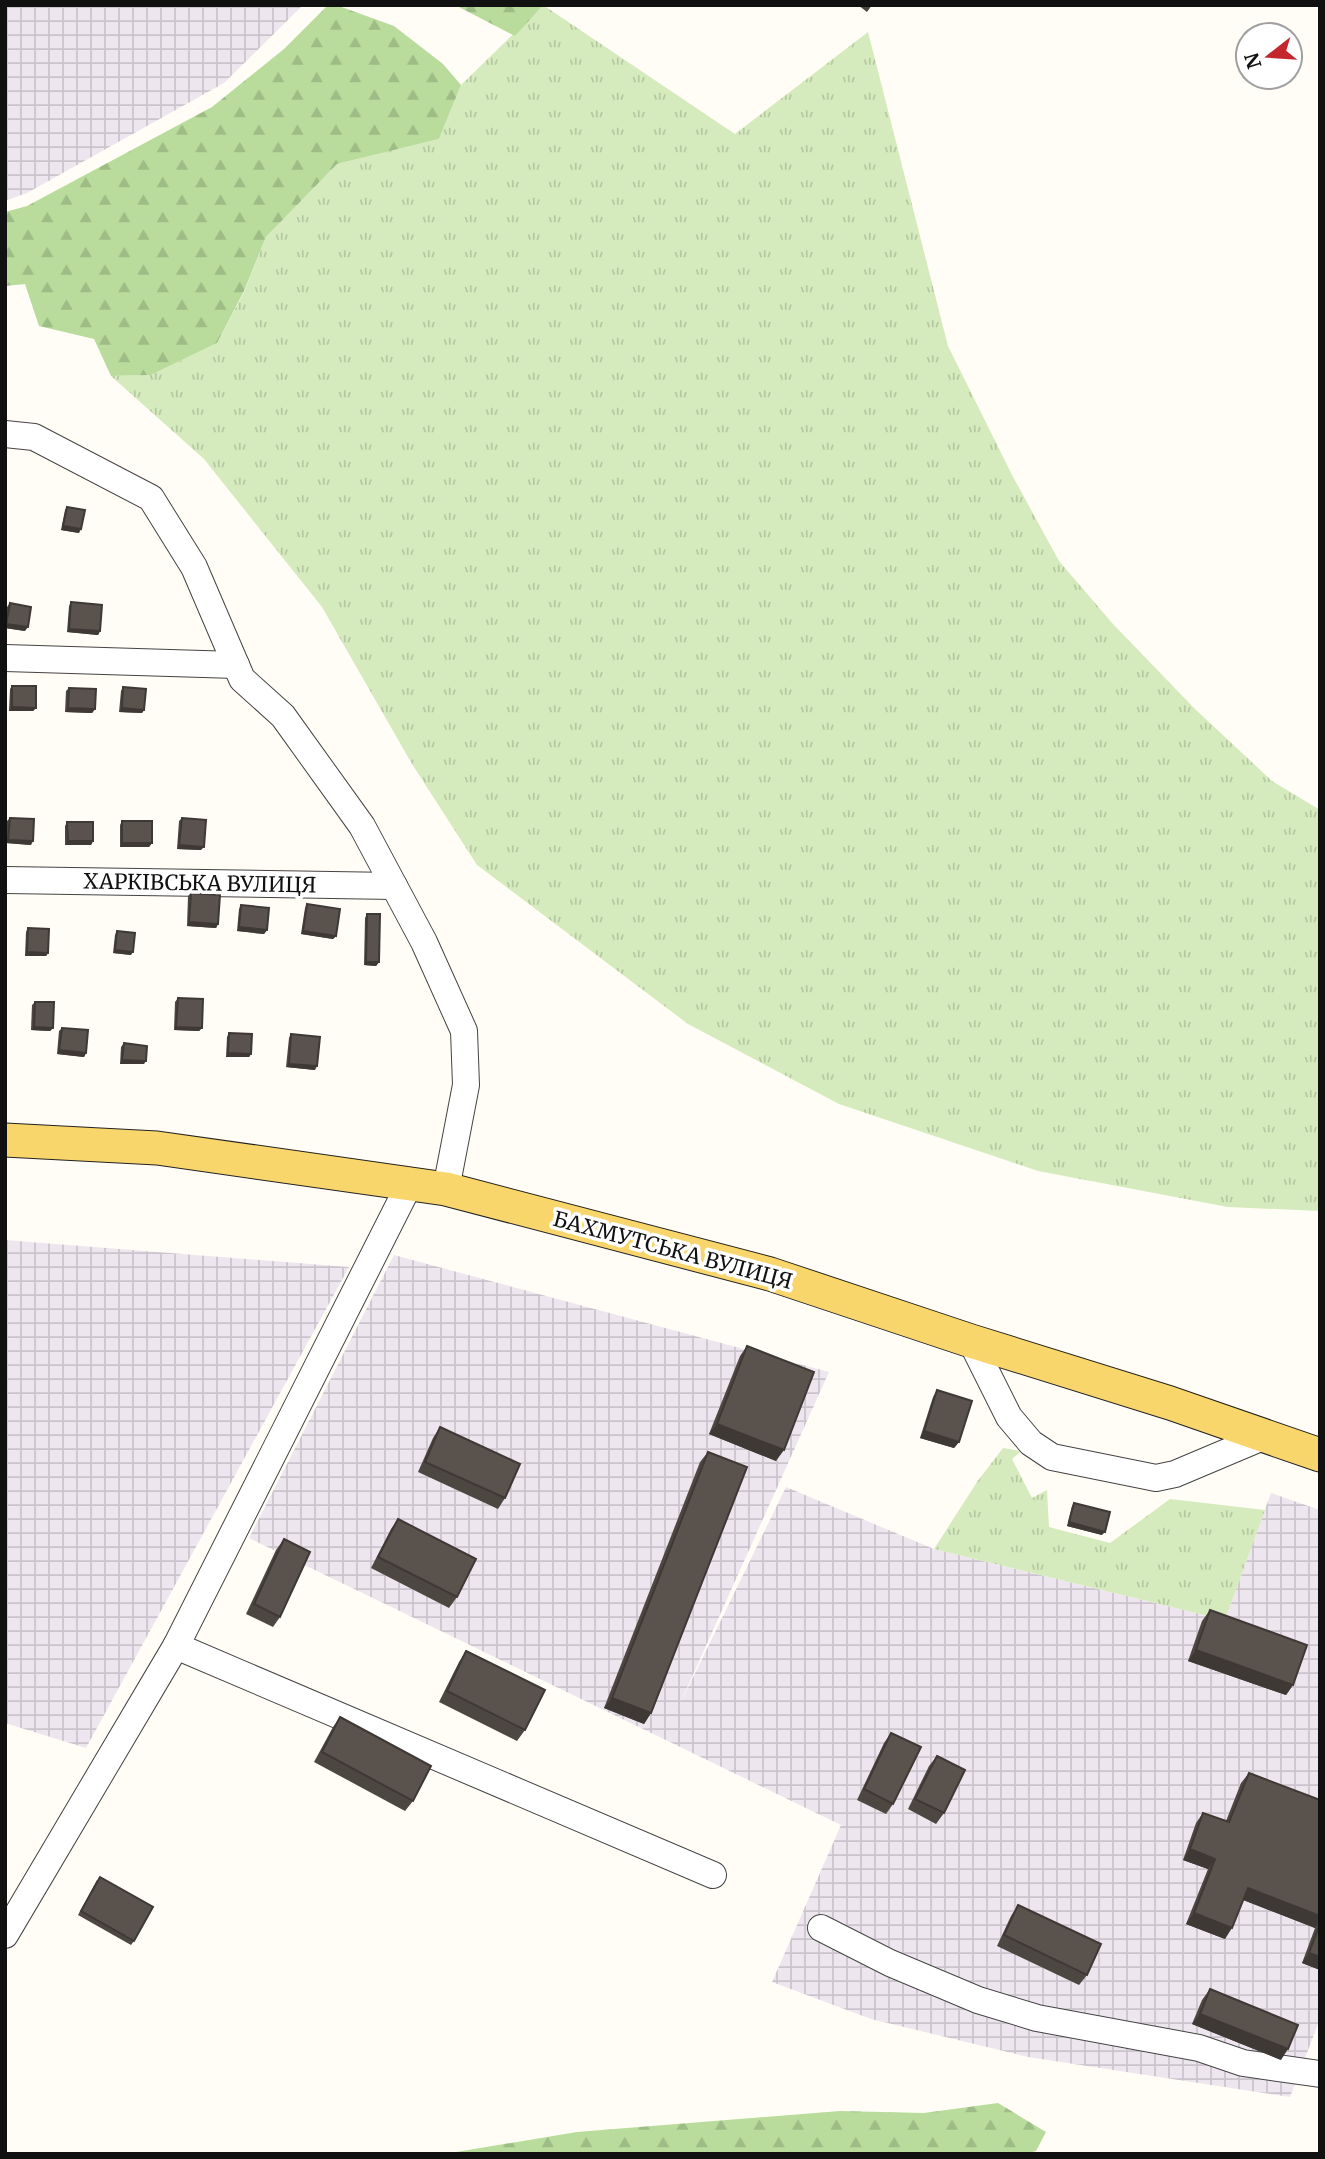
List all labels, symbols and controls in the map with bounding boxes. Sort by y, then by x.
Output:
north arrow [1234,21,1304,91]
text: N [1239,50,1266,72]
street label: ХАРКІВСЬКА ВУЛИЦЯ [83,867,317,899]
street label: БАХМУТСЬКА ВУЛИЦЯ [550,1205,796,1295]

